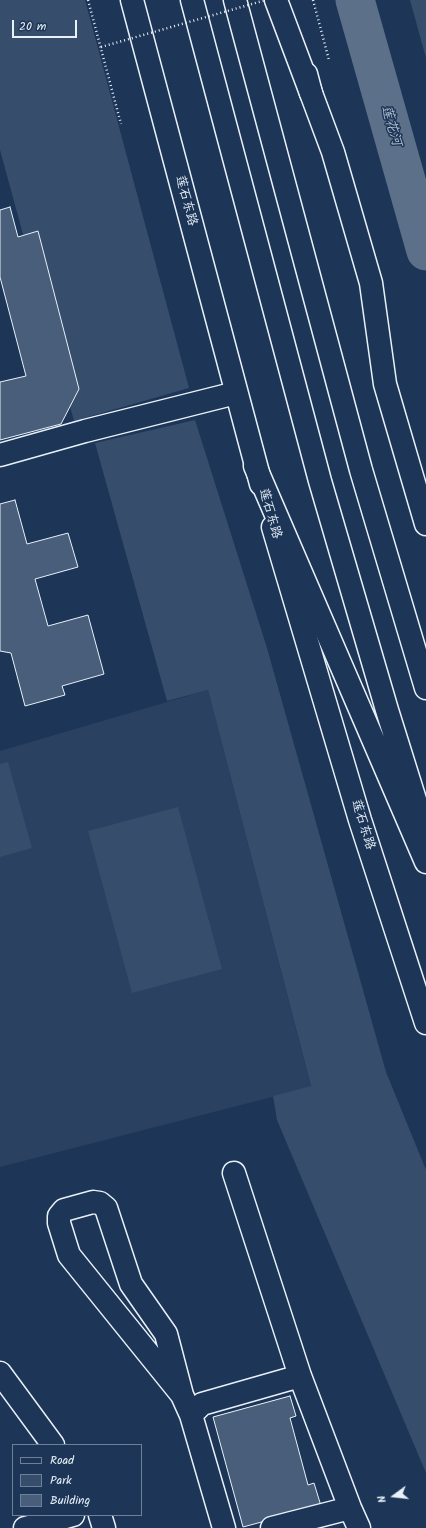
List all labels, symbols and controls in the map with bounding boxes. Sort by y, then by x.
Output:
scale bar [14,12,79,38]
text: 20 m [19,17,46,36]
water label: 莲花河 [376,103,404,149]
street label: 莲石东路 [171,174,199,228]
street label: 莲石东路 [254,487,284,541]
street label: 莲石东路 [347,798,377,852]
legend [12,1444,142,1516]
text: Road [50,1451,74,1470]
text: Park [50,1471,72,1490]
north arrow [374,1476,414,1516]
text: Building [50,1491,90,1510]
text: N [373,1493,392,1505]

